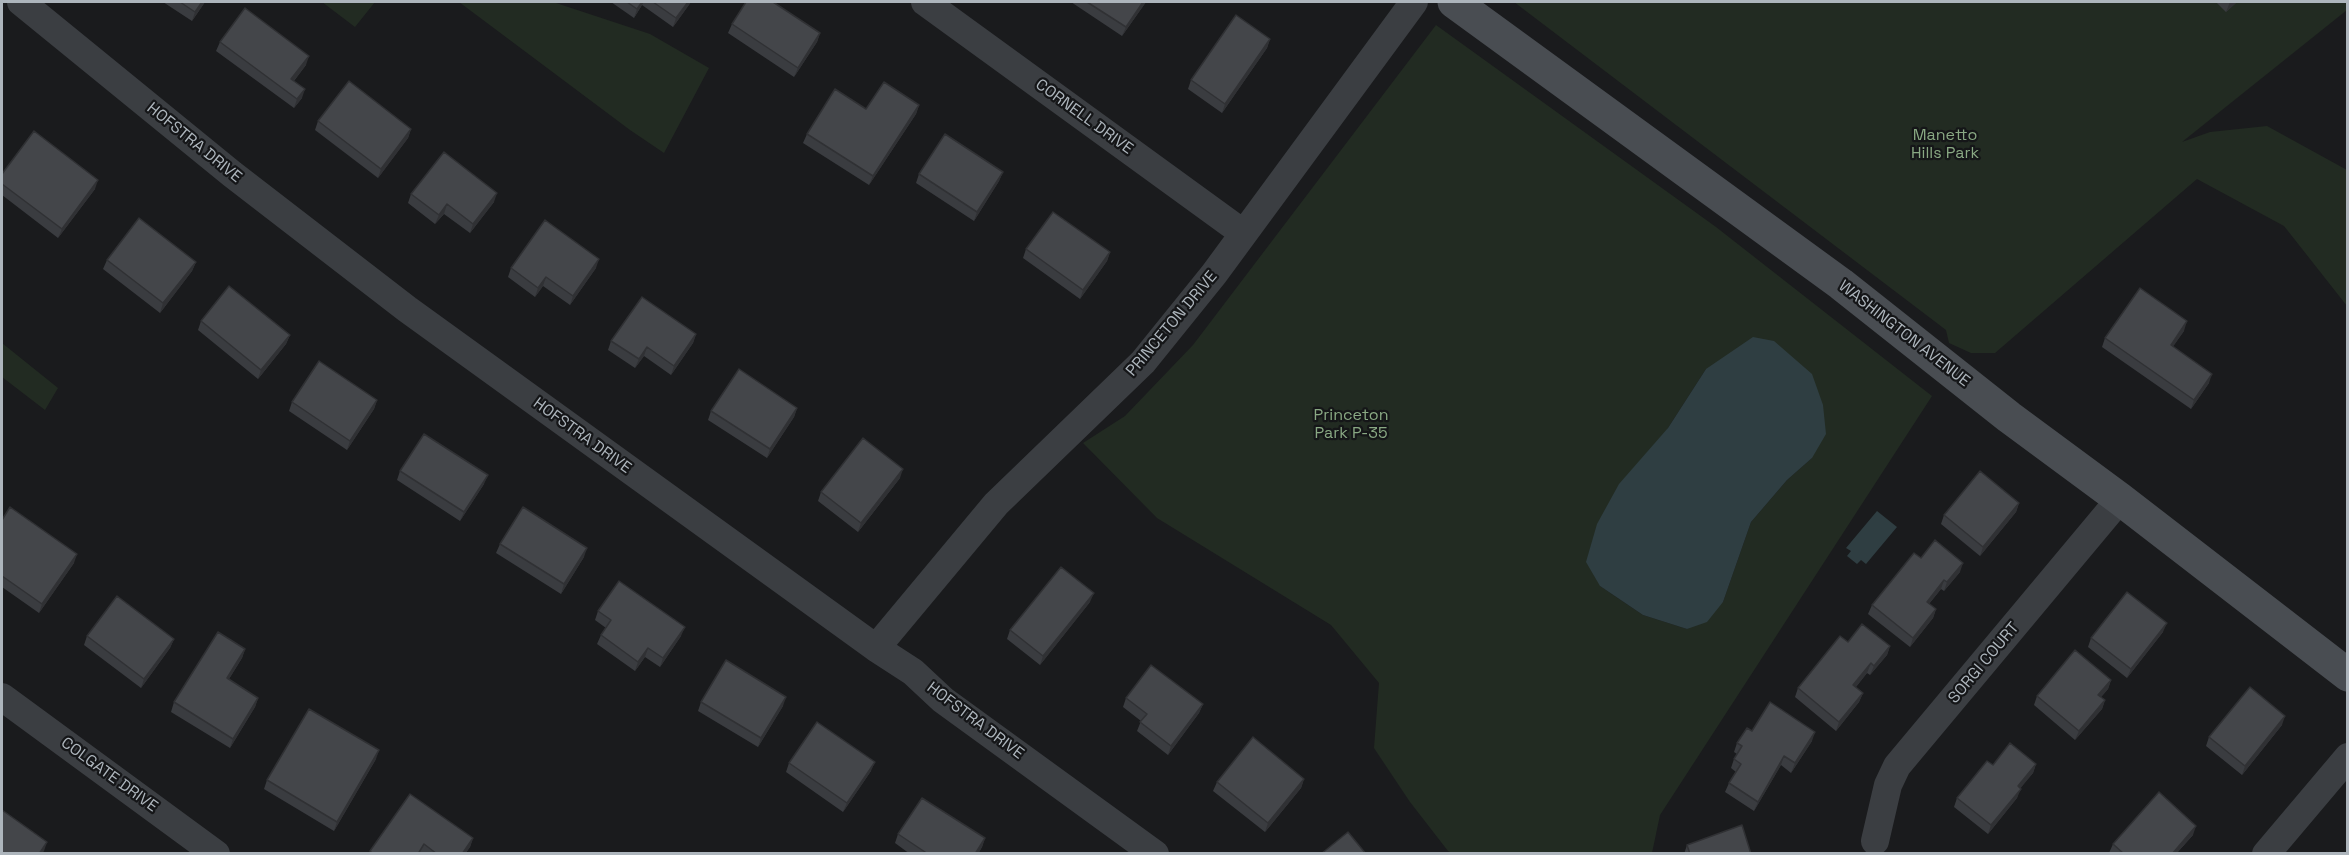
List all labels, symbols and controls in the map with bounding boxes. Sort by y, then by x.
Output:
street label: CORNELL DRIVE [1032,75,1136,159]
street label: HOFSTRA DRIVE [143,99,245,187]
park label: Manetto Hills Park [1911,126,1979,164]
street label: PRINCETON DRIVE [1122,268,1222,380]
street label: WASHINGTON AVENUE [1835,277,1973,391]
street label: HOFSTRA DRIVE [529,394,635,478]
park label: Princeton Park P-35 [1314,406,1388,444]
street label: SORGI COURT [1944,618,2024,708]
street label: HOFSTRA DRIVE [923,678,1027,764]
street label: COLGATE DRIVE [57,733,161,817]

